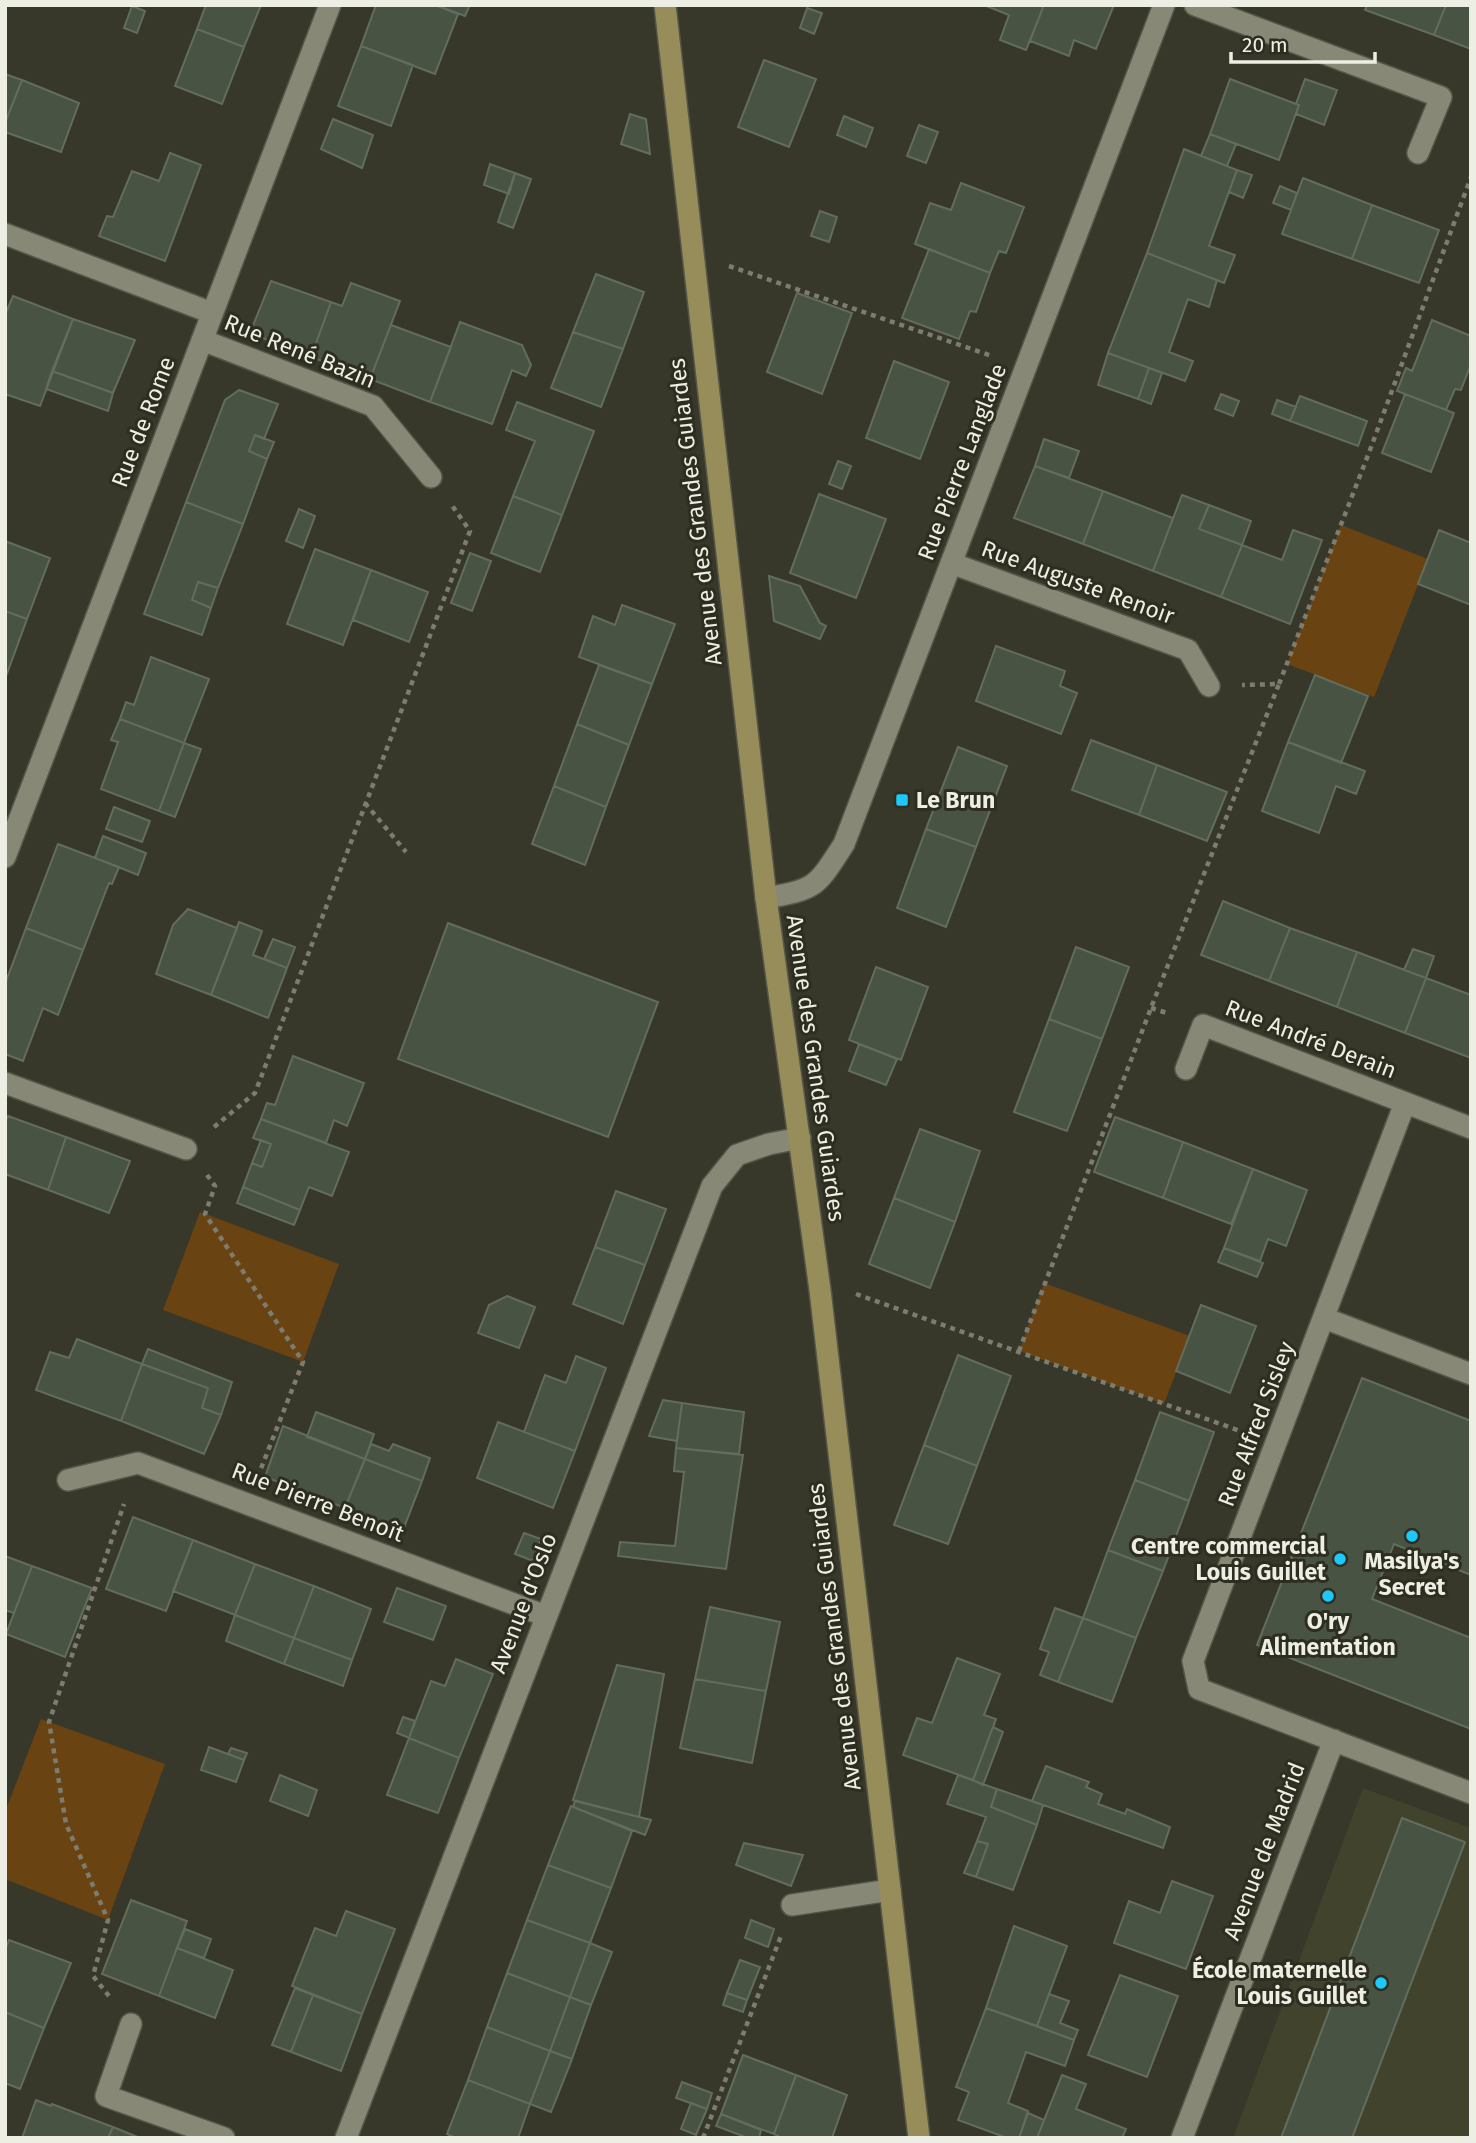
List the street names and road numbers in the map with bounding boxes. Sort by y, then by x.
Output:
street label: Rue René Bazin [220,308,380,394]
street label: Rue de Rome [105,353,181,491]
street label: Avenue des Grandes Guiardes [662,357,728,667]
street label: Rue Pierre Langlade [912,360,1012,564]
street label: Rue Auguste Renoir [978,534,1178,630]
street label: Avenue des Grandes Guiardes [781,913,851,1223]
street label: Rue André Derain [1221,993,1401,1085]
street label: Rue Alfred Sisley [1212,1337,1301,1510]
street label: Rue Pierre Benoît [228,1456,409,1548]
street label: Avenue des Grandes Guiardes [801,1482,867,1792]
street label: Avenue d'Oslo [483,1529,563,1677]
street label: Avenue de Madrid [1217,1758,1311,1944]

